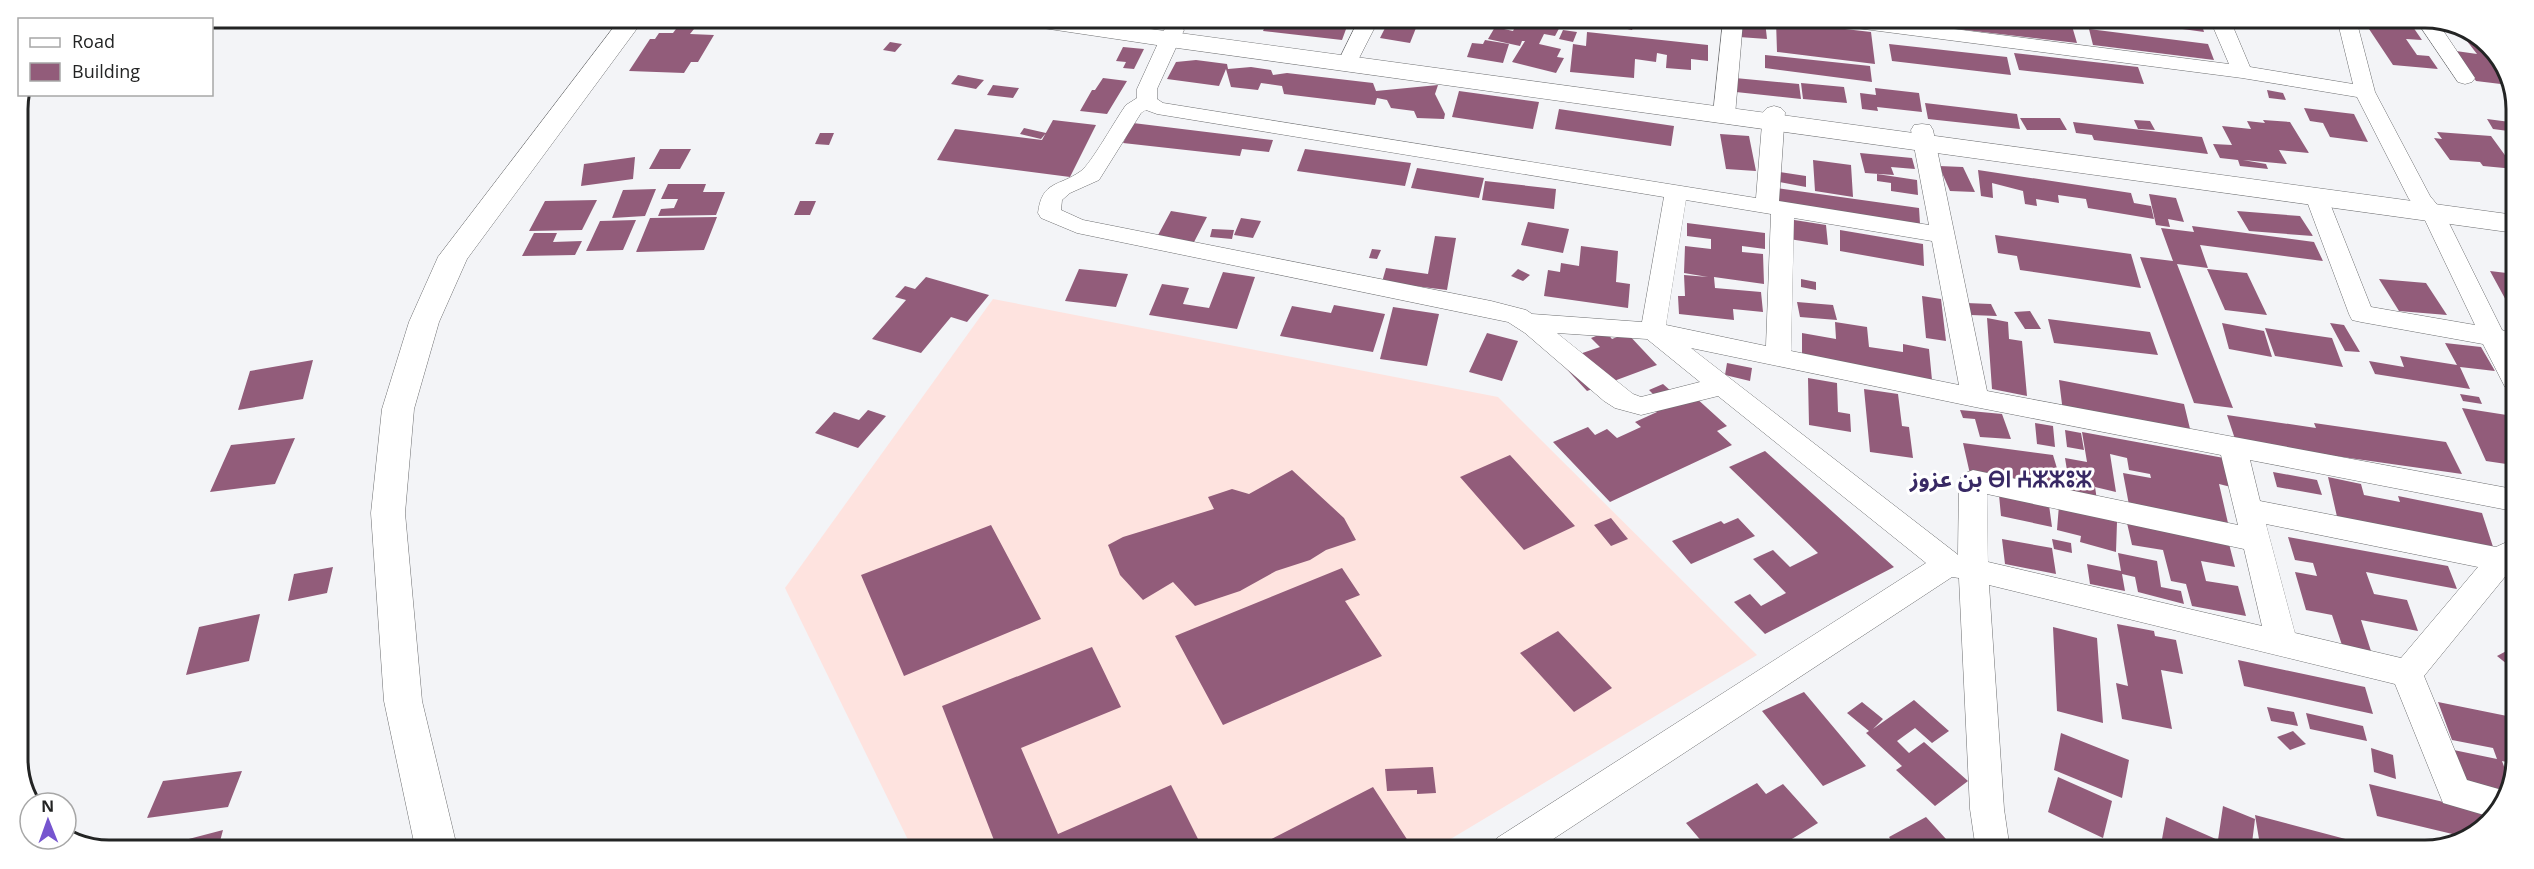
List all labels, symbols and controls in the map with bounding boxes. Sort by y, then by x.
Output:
legend [18,18,213,96]
text: Road [72,29,115,53]
text: Building [72,59,140,83]
district label: بن عزوز ⴱⵏ ⵄⵣⵣⵓⵣ [1909,463,2092,493]
north arrow [18,791,78,851]
text: N [41,795,54,817]

